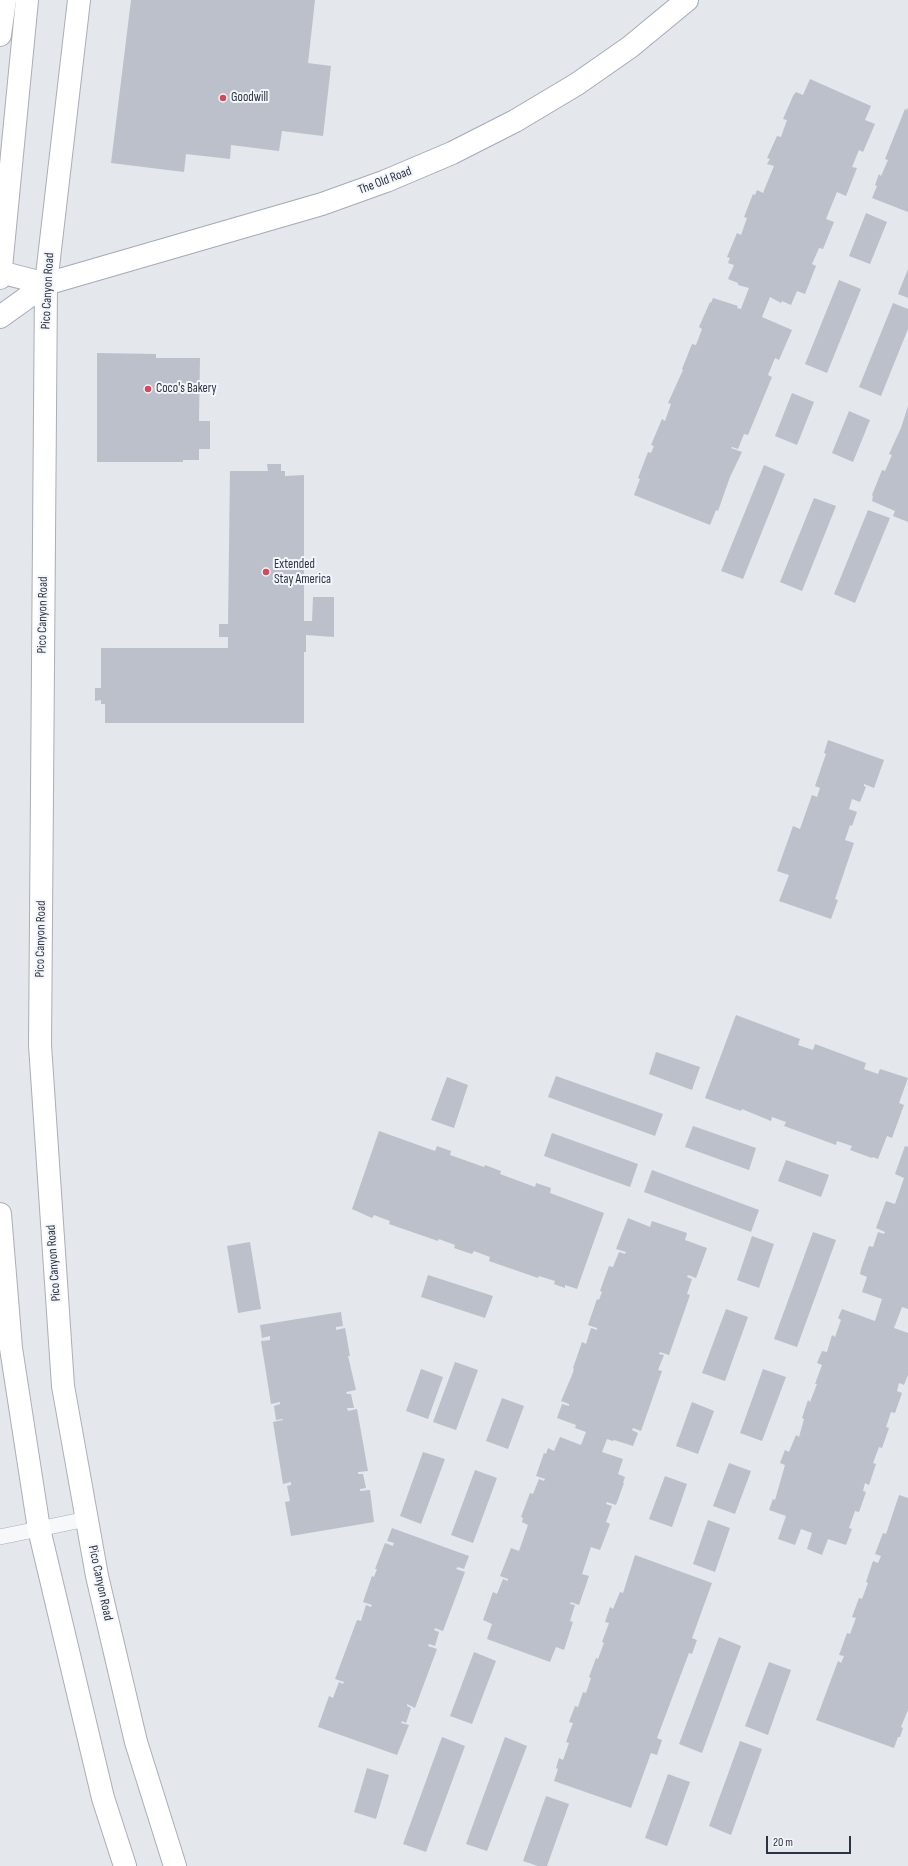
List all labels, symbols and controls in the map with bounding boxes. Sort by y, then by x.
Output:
place label: Goodwill [231,90,268,106]
marker: Goodwill [218,93,228,103]
street label: The Old Road [356,164,414,198]
street label: Pico Canyon Road [38,252,58,330]
place label: Coco's Bakery [156,381,217,397]
marker: Coco's Bakery [143,384,153,394]
place label: Extended Stay America [274,557,331,588]
marker: Extended Stay America [261,567,271,577]
street label: Pico Canyon Road [35,577,51,653]
street label: Pico Canyon Road [33,901,49,977]
street label: Pico Canyon Road [44,1224,64,1302]
street label: Pico Canyon Road [84,1544,116,1622]
scale bar [768,1828,853,1854]
text: 20 m [773,1835,793,1850]

